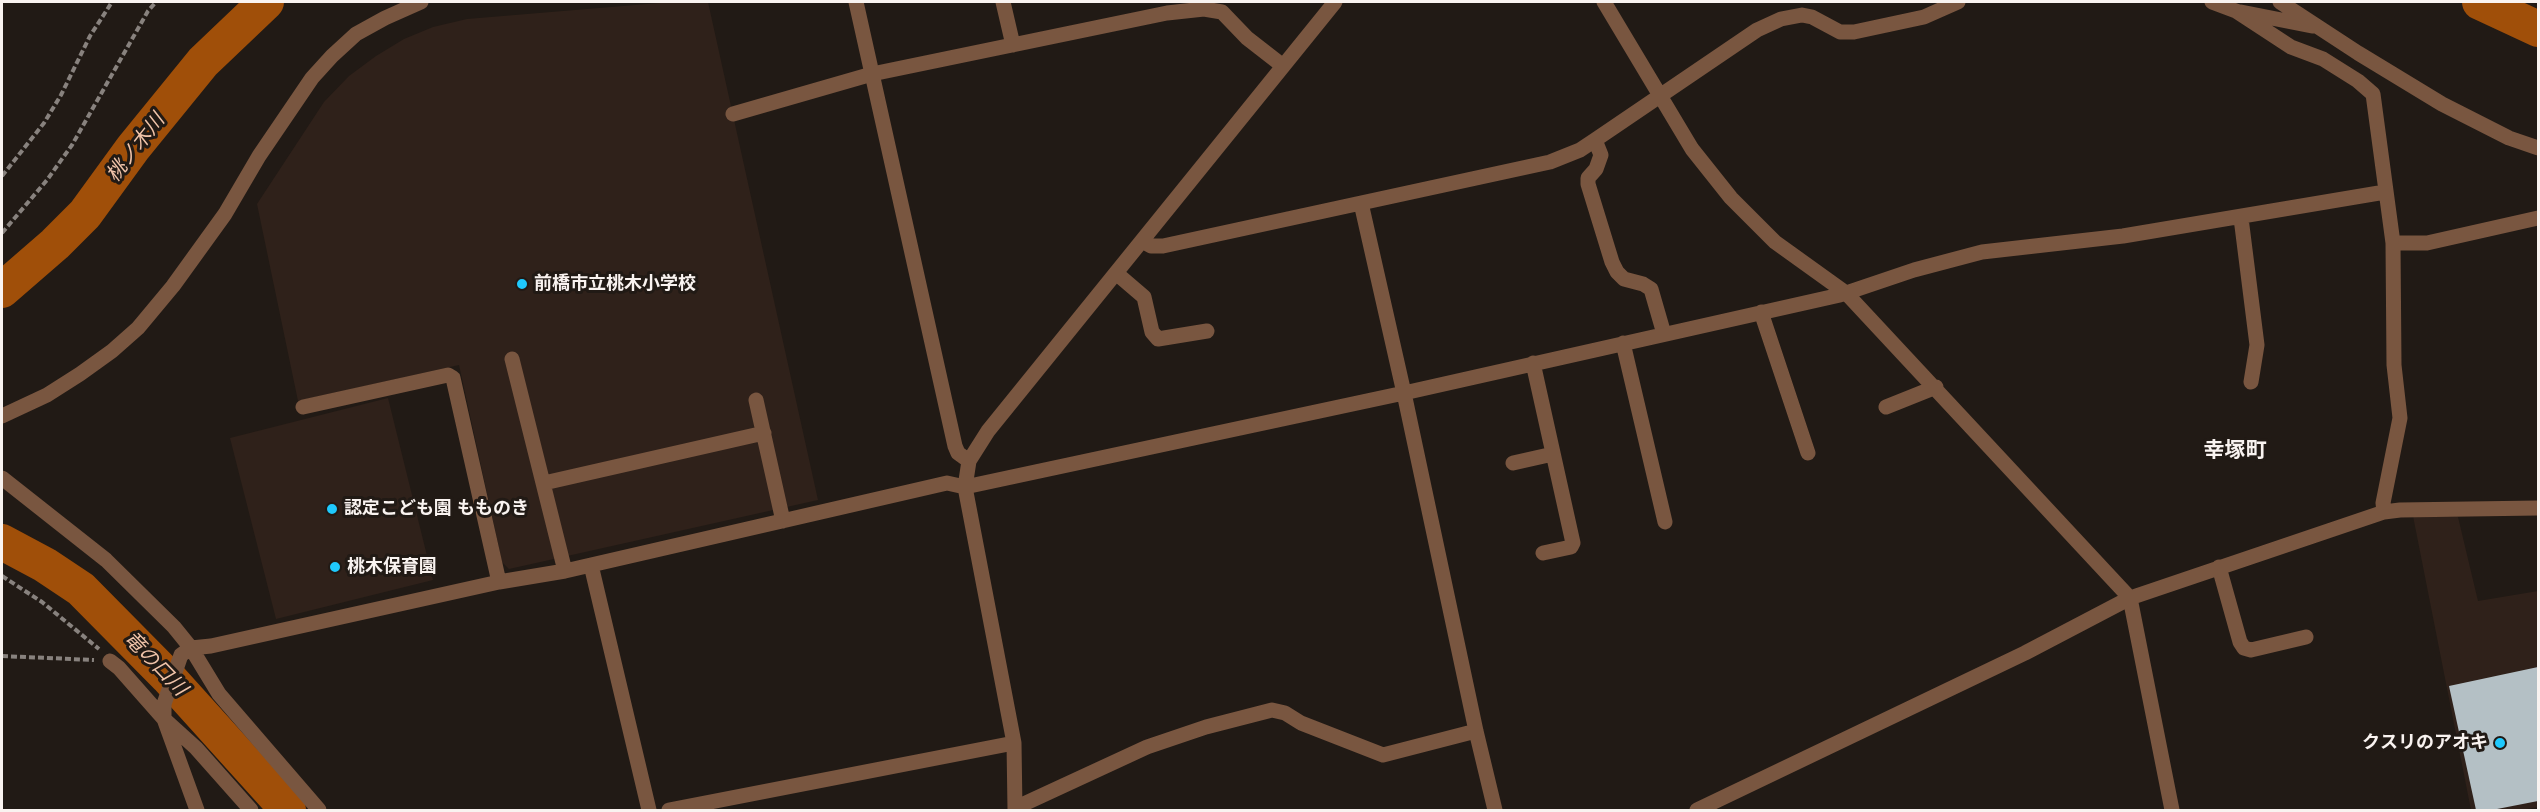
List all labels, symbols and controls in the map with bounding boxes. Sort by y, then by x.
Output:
water label: 桃ノ木川 [102,109,170,187]
place label: 前橋市立桃木小学校 [534,273,696,295]
marker: 前橋市立桃木小学校 [515,277,529,291]
district label: 幸塚町 [2204,438,2266,464]
place label: 認定こども園 もものき [344,498,529,520]
marker: 認定こども園 もものき [325,502,339,516]
place label: 桃木保育園 [347,556,437,578]
marker: 桃木保育園 [328,560,342,574]
water label: 竜の口川 [119,627,191,701]
place label: クスリのアオキ [2362,732,2488,754]
marker: クスリのアオキ [2493,736,2507,750]

